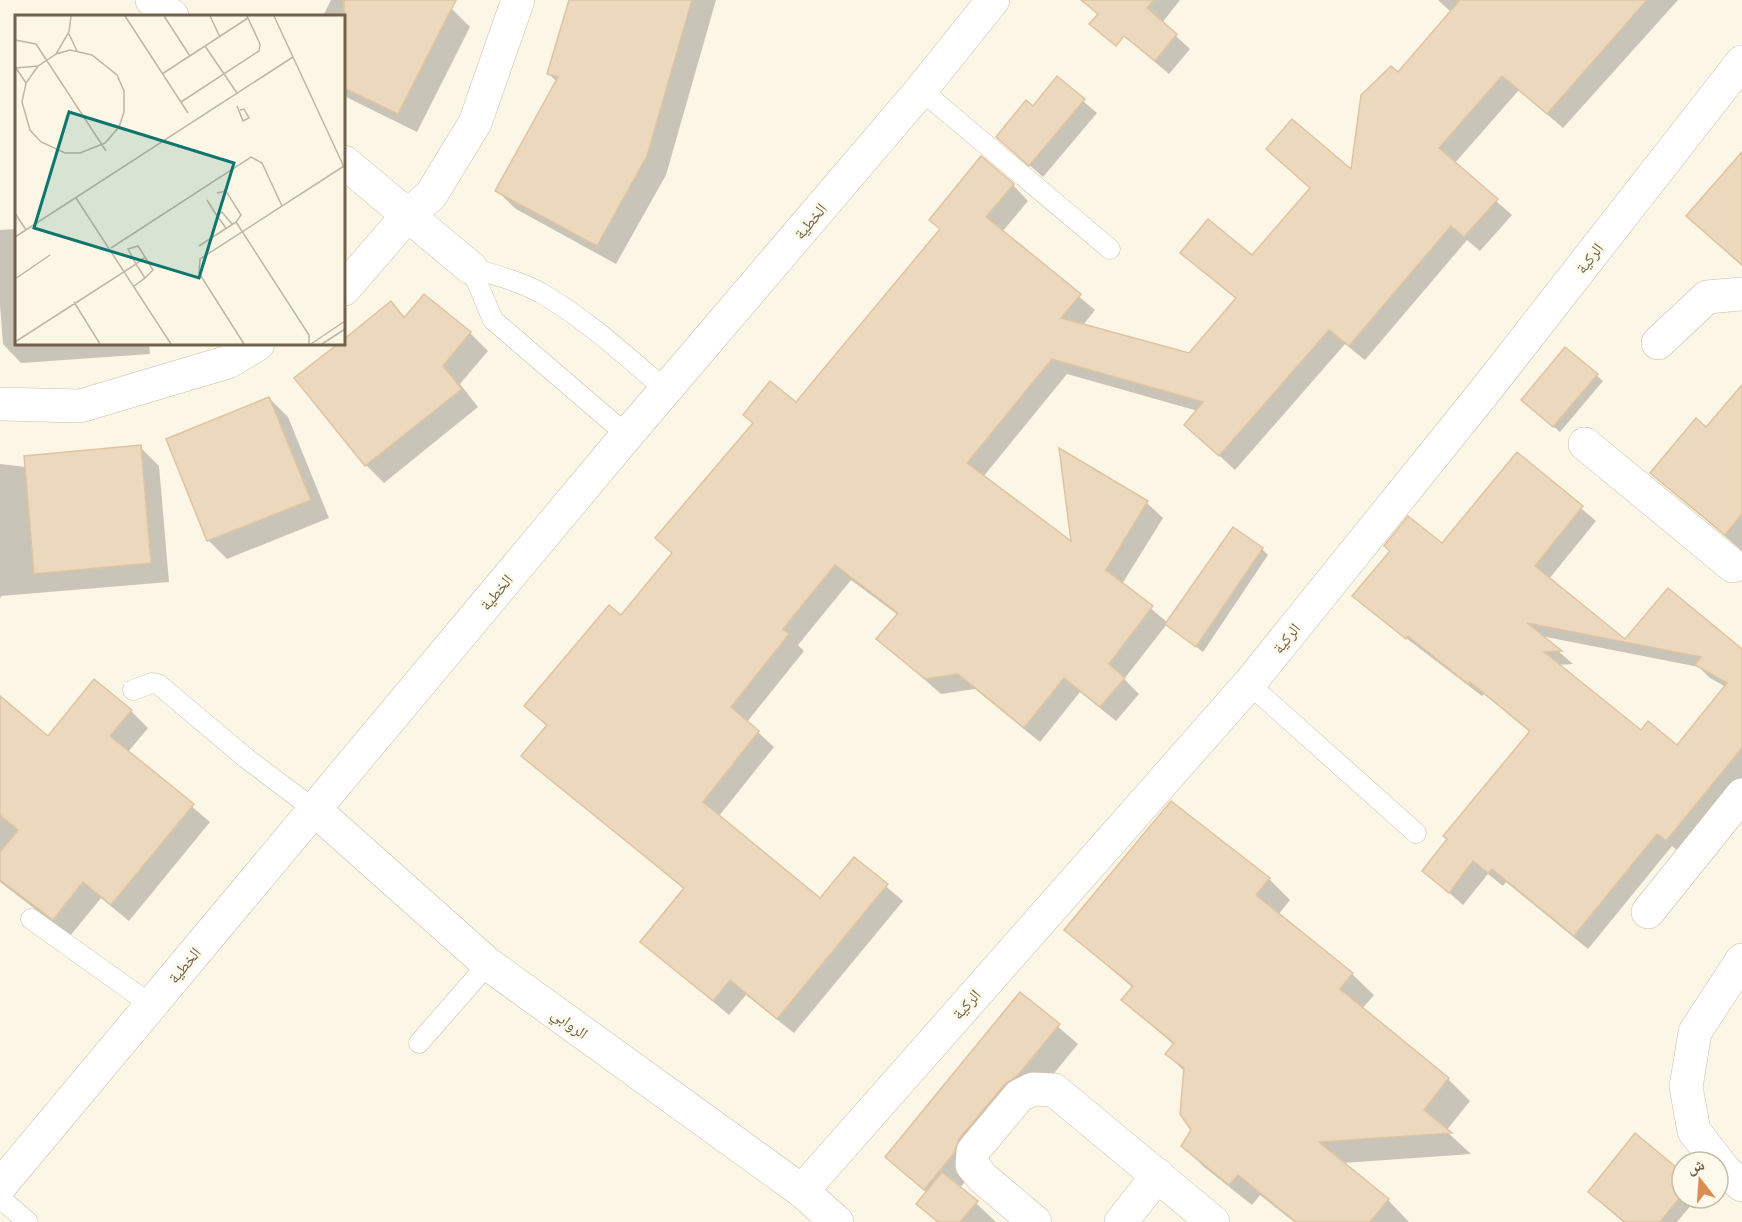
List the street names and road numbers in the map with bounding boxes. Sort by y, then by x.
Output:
street label: الخطية [789,199,831,243]
street label: الركية [1571,239,1607,277]
street label: الخطية [475,570,517,614]
street label: الركية [1268,619,1304,657]
street label: الخطية [163,943,205,987]
street label: الركية [948,985,984,1023]
street label: الروابي [546,1003,592,1045]

